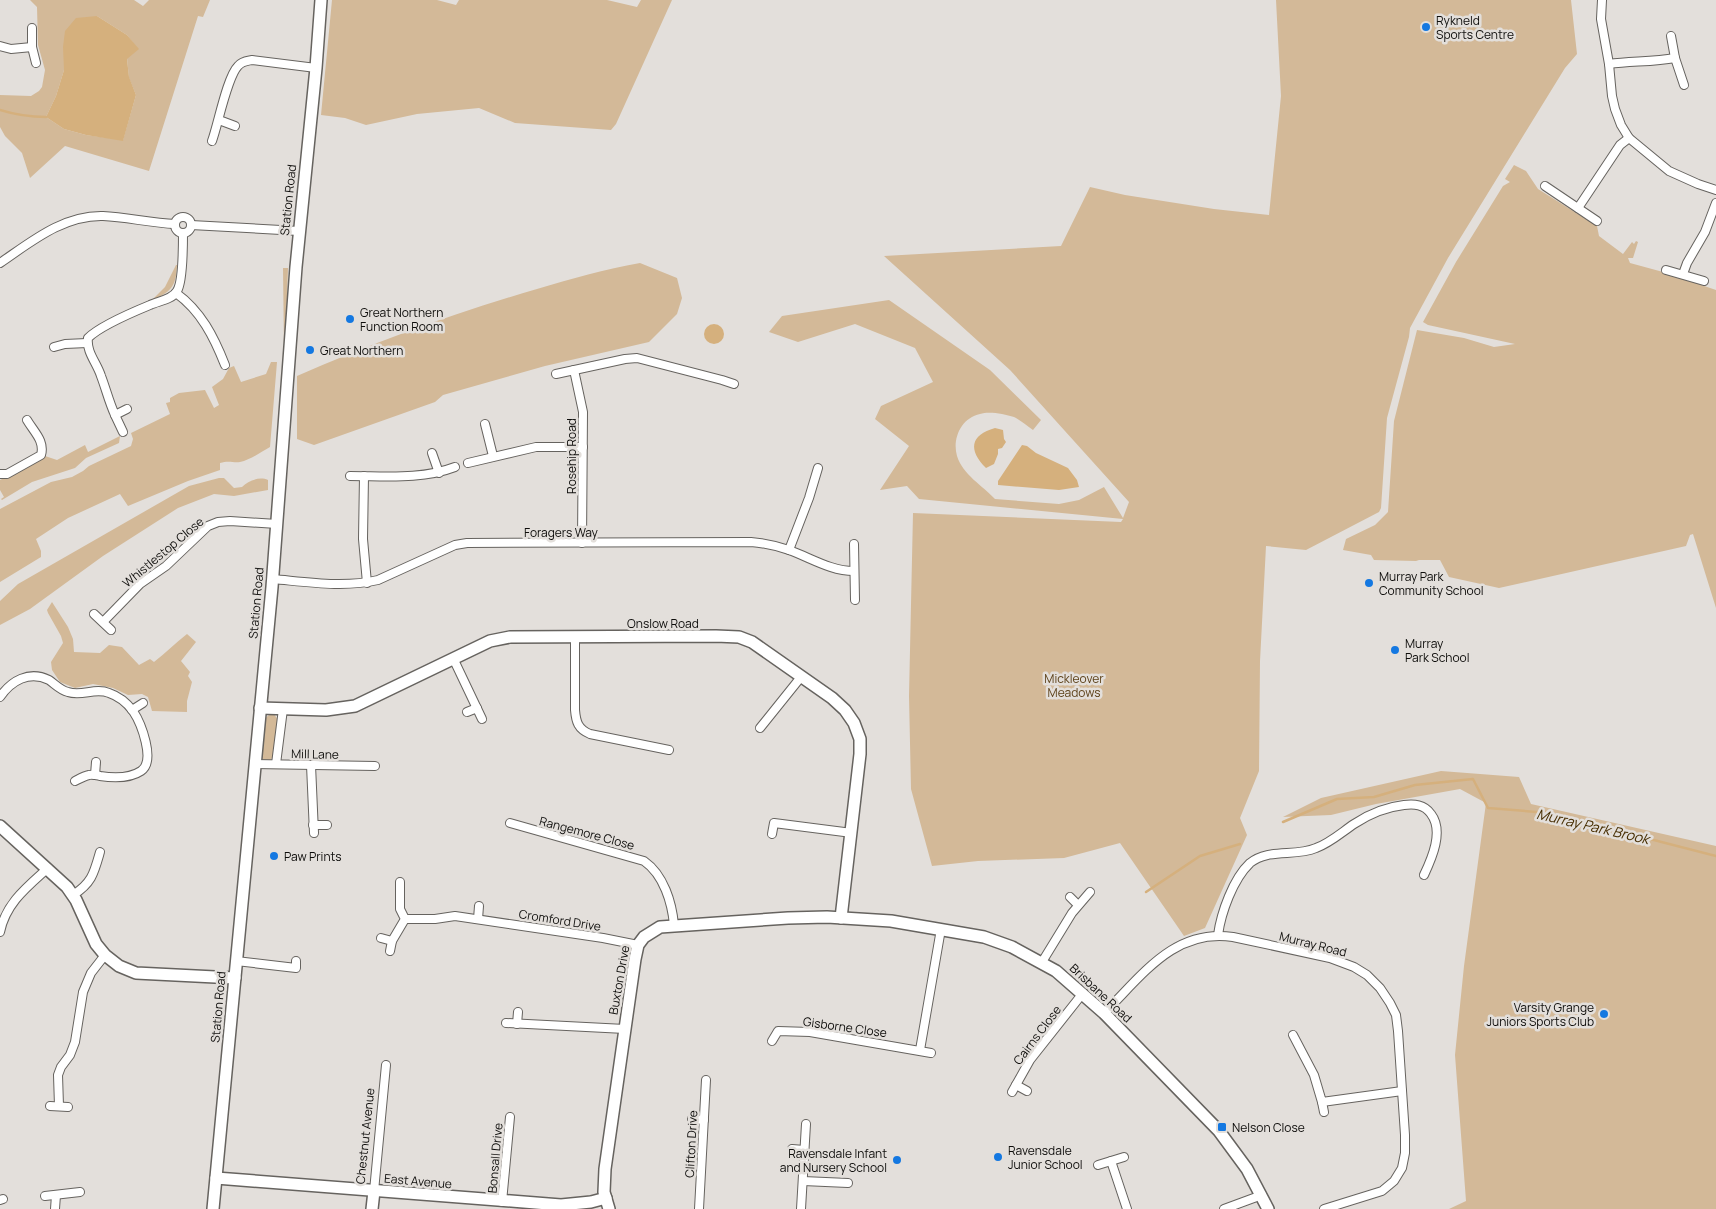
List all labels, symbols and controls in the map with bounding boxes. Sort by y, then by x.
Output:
place label: Rykneld Sports Centre [1436,12,1514,43]
marker: Rykneld Sports Centre [1420,21,1432,33]
street label: Station Road [276,164,300,236]
place label: Great Northern Function Room [360,304,443,335]
marker: Great Northern Function Room [344,313,356,325]
place label: Great Northern [320,342,403,359]
marker: Great Northern [304,344,316,356]
street label: Rosehip Road [563,418,580,494]
street label: Whistlestop Close [119,513,207,591]
street label: Foragers Way [524,524,599,541]
street label: Station Road [244,567,268,639]
place label: Murray Park Community School [1379,568,1484,599]
marker: Murray Park Community School [1363,577,1375,589]
street label: Onslow Road [627,615,699,632]
place label: Murray Park School [1405,635,1469,666]
marker: Murray Park School [1389,644,1401,656]
park label: Mickleover Meadows [1044,670,1104,701]
street label: Mill Lane [291,745,339,763]
water label: Murray Park Brook [1535,804,1653,849]
street label: Rangemore Close [538,812,636,854]
place label: Paw Prints [284,848,342,865]
marker: Paw Prints [268,850,280,862]
street label: Cromford Drive [518,905,602,935]
street label: Murray Road [1277,927,1349,961]
street label: Buxton Drive [605,944,633,1016]
street label: Brisbane Road [1066,960,1136,1026]
street label: Station Road [206,971,230,1043]
place label: Varsity Grange Juniors Sports Club [1486,999,1594,1030]
street label: Cairns Close [1009,1002,1065,1068]
marker: Varsity Grange Juniors Sports Club [1598,1008,1610,1020]
street label: Gisborne Close [802,1013,888,1041]
street label: Chestnut Avenue [352,1087,378,1185]
street label: Clifton Drive [681,1110,701,1178]
place label: Nelson Close [1232,1119,1305,1136]
marker: Nelson Close [1216,1121,1228,1133]
street label: Bonsall Drive [483,1122,507,1194]
place label: Ravensdale Junior School [1008,1142,1083,1173]
place label: Ravensdale Infant and Nursery School [780,1145,887,1176]
marker: Ravensdale Junior School [992,1151,1004,1163]
marker: Ravensdale Infant and Nursery School [891,1154,903,1166]
street label: East Avenue [383,1170,453,1192]

